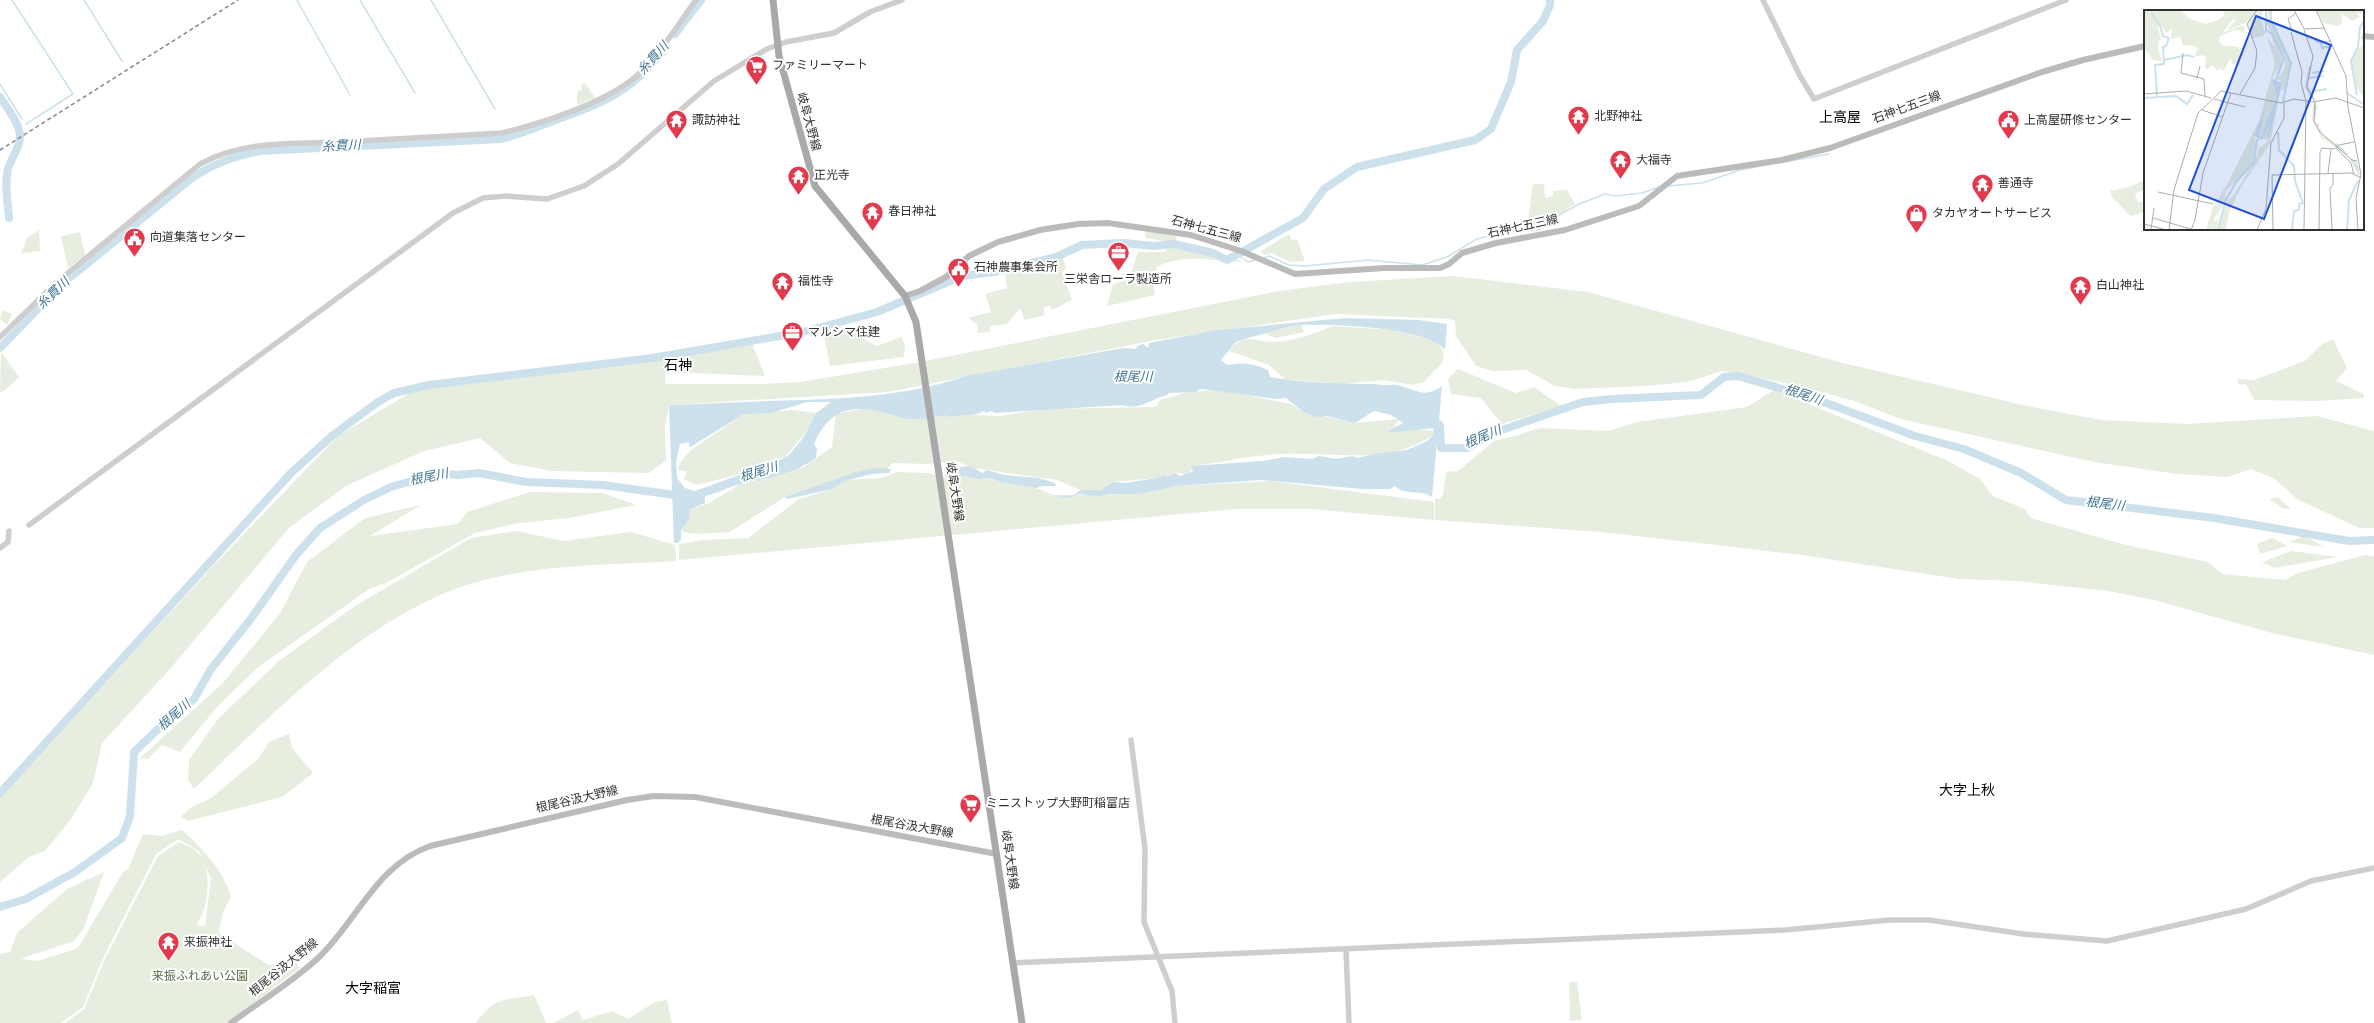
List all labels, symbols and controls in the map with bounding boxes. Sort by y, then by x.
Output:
inset map [2144,10,2364,230]
water label: 糸貫川 [634,37,674,79]
supermarket icon: ファミリーマート [744,53,770,86]
place label: ファミリーマート [772,58,868,74]
street label: 石神七五三線 [1870,88,1944,128]
street label: 岐阜大野線 [793,91,823,153]
temple icon: 北野神社 [1566,104,1592,137]
temple icon: 諏訪神社 [664,108,690,141]
public building icon: 上高屋研修センター [1996,108,2022,141]
place label: 北野神社 [1594,109,1642,125]
district label: 上高屋 [1819,110,1861,127]
place label: 諏訪神社 [692,113,740,129]
place label: 上高屋研修センター [2024,113,2132,129]
water label: 糸貫川 [321,137,363,156]
temple icon: 大福寺 [1608,148,1634,181]
place label: 大福寺 [1636,153,1672,169]
temple icon: 正光寺 [785,163,811,196]
place label: 正光寺 [814,168,850,184]
temple icon: 善通寺 [1970,171,1996,204]
place label: 善通寺 [1998,176,2034,192]
temple icon: 春日神社 [859,199,885,232]
shop icon: タカヤオートサービス [1903,201,1929,234]
place label: 春日神社 [888,204,936,220]
place label: タカヤオートサービス [1932,206,2052,222]
street label: 石神七五三線 [1486,212,1560,242]
street label: 石神七五三線 [1169,213,1243,247]
public building icon: 向道集落センター [121,225,147,258]
place label: 向道集落センター [150,230,246,246]
office icon: 三栄舎ローラ製造所 [1105,240,1131,273]
public building icon: 石神農事集会所 [946,255,972,288]
place label: 石神農事集会所 [974,260,1058,276]
temple icon: 福性寺 [769,269,795,302]
place label: 三栄舎ローラ製造所 [1064,272,1172,288]
water label: 糸貫川 [34,273,75,313]
temple icon: 白山神社 [2068,273,2094,306]
place label: 福性寺 [798,274,834,290]
place label: 白山神社 [2096,278,2144,294]
office icon: マルシマ住建 [780,320,806,353]
place label: マルシマ住建 [808,325,880,341]
district label: 石神 [664,358,692,375]
water label: 根尾川 [1113,370,1154,386]
water label: 根尾川 [1782,382,1826,410]
water label: 根尾川 [1462,422,1506,453]
water label: 根尾川 [738,459,782,486]
street label: 岐阜大野線 [941,461,967,523]
water label: 根尾川 [408,466,452,490]
water label: 根尾川 [2085,495,2127,516]
water label: 根尾川 [155,696,196,735]
street label: 根尾谷汲大野線 [534,783,620,817]
district label: 大字上秋 [1939,783,1995,800]
supermarket icon: ミニストップ大野町稲富店 [958,791,984,824]
place label: ミニストップ大野町稲富店 [986,796,1130,812]
street label: 根尾谷汲大野線 [869,812,955,842]
street label: 岐阜大野線 [997,829,1021,891]
temple icon: 来振神社 [156,930,182,963]
place label: 来振神社 [184,935,232,951]
street label: 根尾谷汲大野線 [246,935,322,1001]
park label: 来振ふれあい公園 [152,969,248,985]
district label: 大字稲富 [345,981,401,998]

